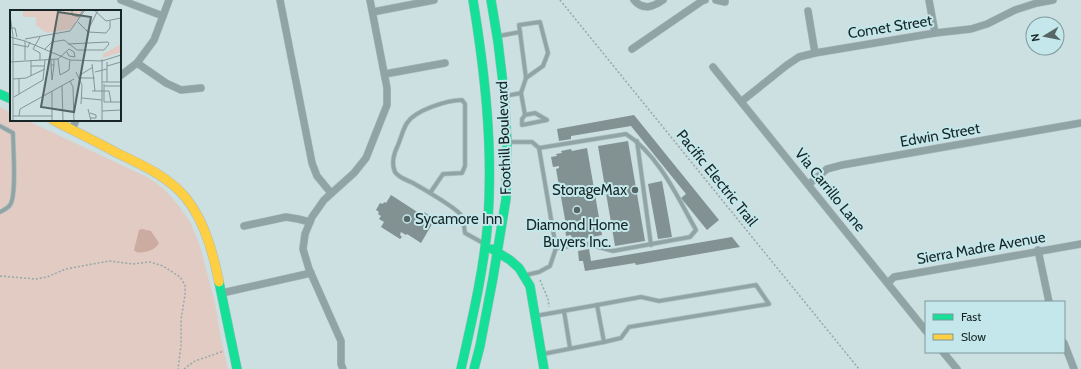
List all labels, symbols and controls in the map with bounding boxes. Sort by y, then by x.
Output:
inset map [10,10,121,121]
street label: Comet Street [847,11,933,43]
north arrow [1025,16,1065,56]
text: N [1028,33,1043,43]
street label: Foothill Boulevard [493,81,515,195]
street label: Edwin Street [899,119,981,151]
street label: Pacific Electric Trail [673,126,762,230]
street label: Via Carrillo Lane [791,145,869,236]
place label: StorageMax [552,181,627,199]
marker: StorageMax [630,185,640,195]
marker: Diamond Home Buyers Inc. [572,205,582,215]
place label: Sycamore Inn [415,210,502,228]
marker: Sycamore Inn [402,214,412,224]
place label: Diamond Home Buyers Inc. [526,216,628,251]
street label: Sierra Madre Avenue [915,228,1047,268]
legend [925,301,1065,353]
text: Fast [961,309,981,324]
text: Slow [961,329,986,344]

